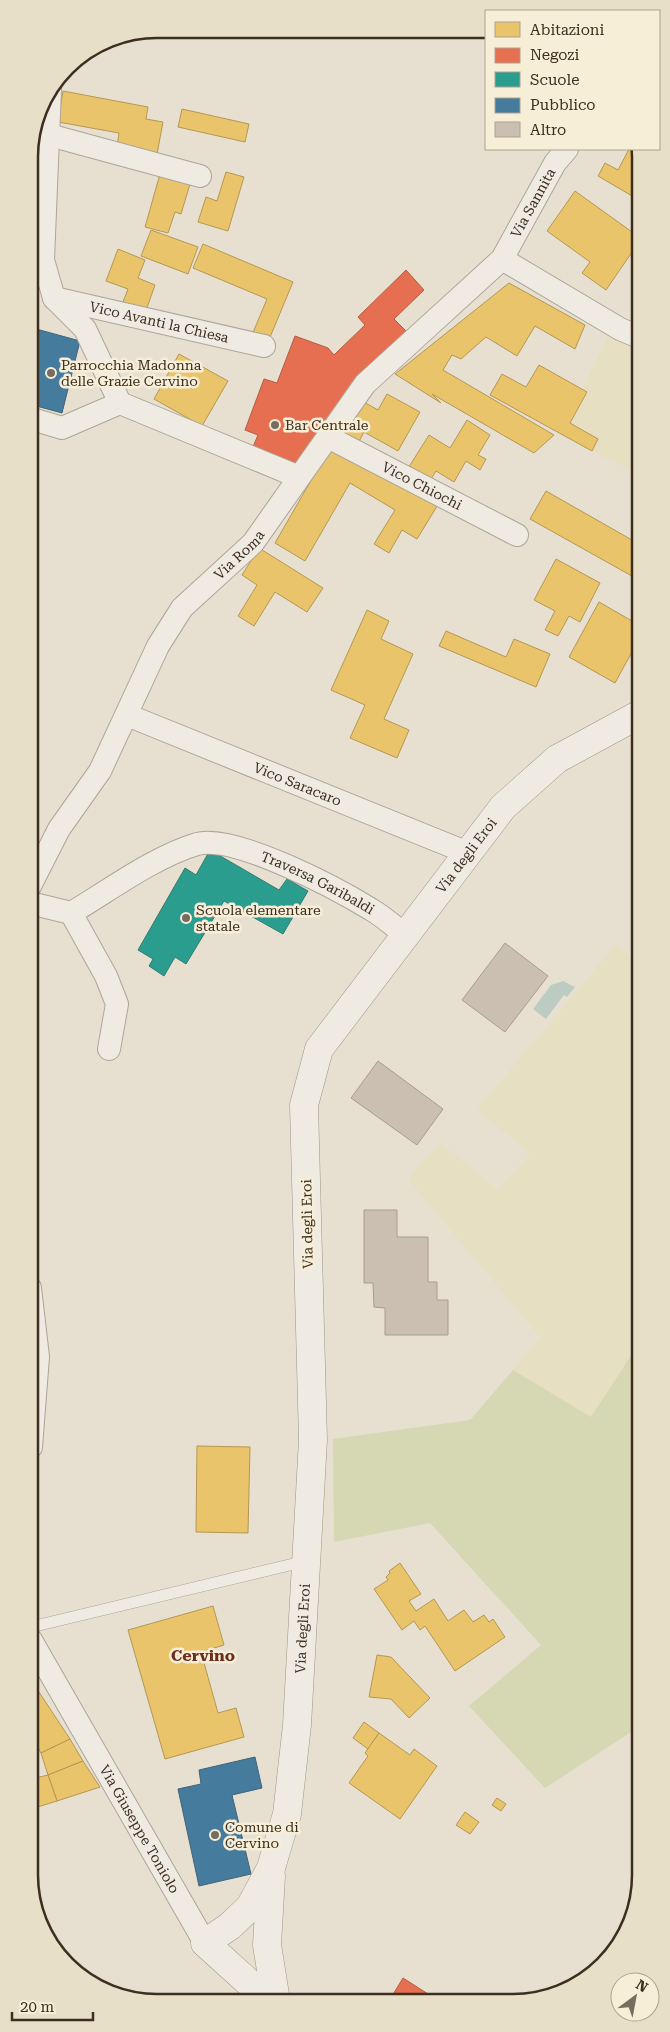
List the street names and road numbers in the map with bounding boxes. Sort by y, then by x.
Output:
street label: Via Sannita [507,165,559,241]
street label: Vico Avanti la Chiesa [88,298,231,346]
street label: Vico Chiochi [379,458,465,513]
street label: Via Roma [211,527,268,583]
street label: Vico Saracaro [251,759,344,809]
street label: Via degli Eroi [433,814,500,896]
street label: Traversa Garibaldi [259,848,378,918]
street label: Via degli Eroi [298,1178,316,1269]
street label: Via degli Eroi [292,1583,313,1674]
street label: Via Giuseppe Toniolo [96,1762,183,1896]

